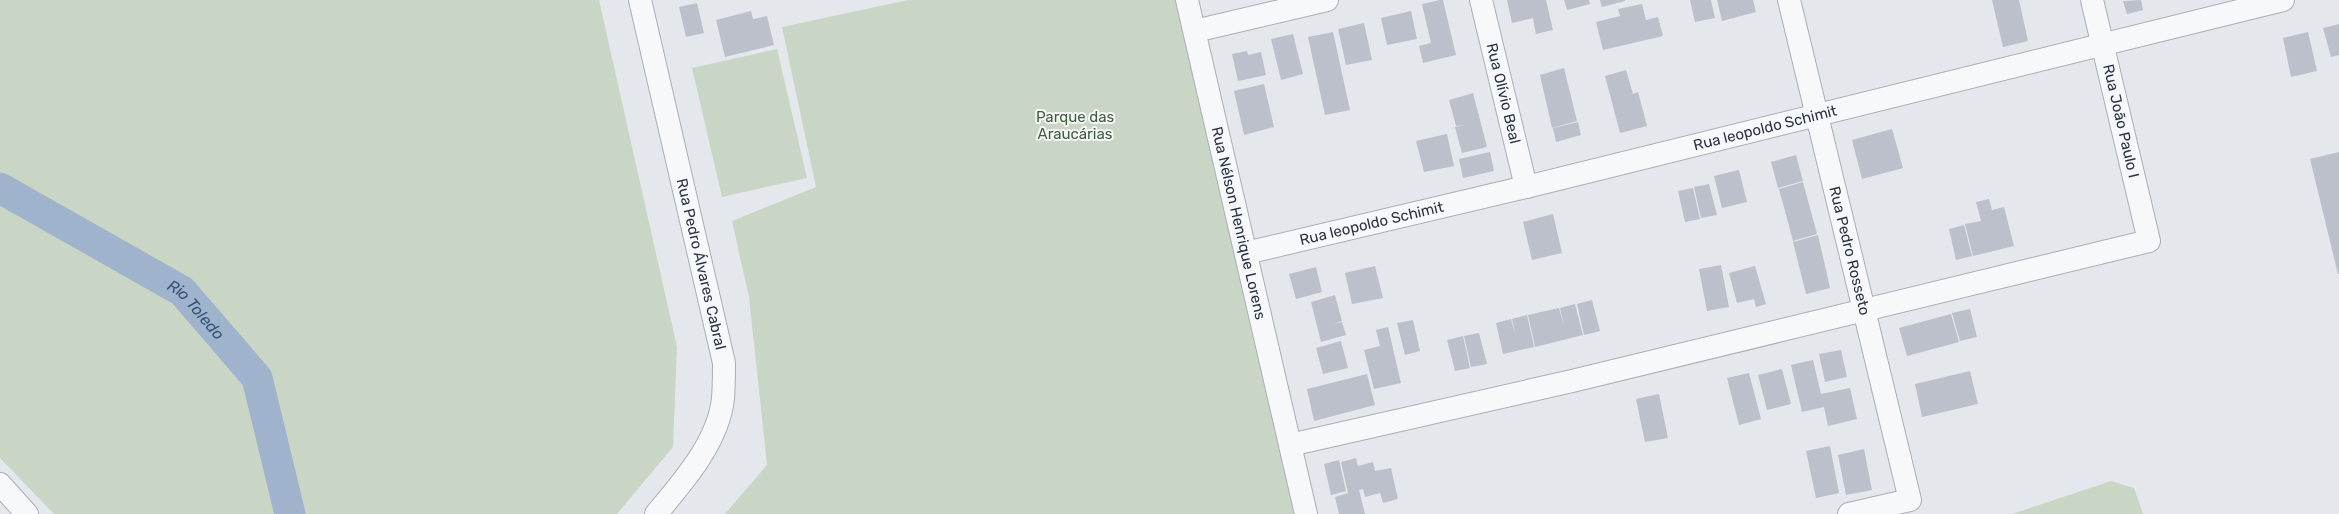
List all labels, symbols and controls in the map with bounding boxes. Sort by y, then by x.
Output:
street label: Rua Olívio Beal [1483,41,1524,145]
street label: Rua João Paulo I [2099,62,2143,180]
street label: Rua leopoldo Schimit [1691,102,1839,154]
park label: Parque das Araucárias [1036,108,1114,143]
street label: Rua Nélson Henrique Lorens [1208,125,1270,322]
street label: Rua Pedro Álvares Cabral [673,177,730,351]
street label: Rua Pedro Rosseto [1825,184,1874,317]
street label: Rua leopoldo Schimit [1298,198,1445,249]
water label: Rio Toledo [164,275,229,343]

